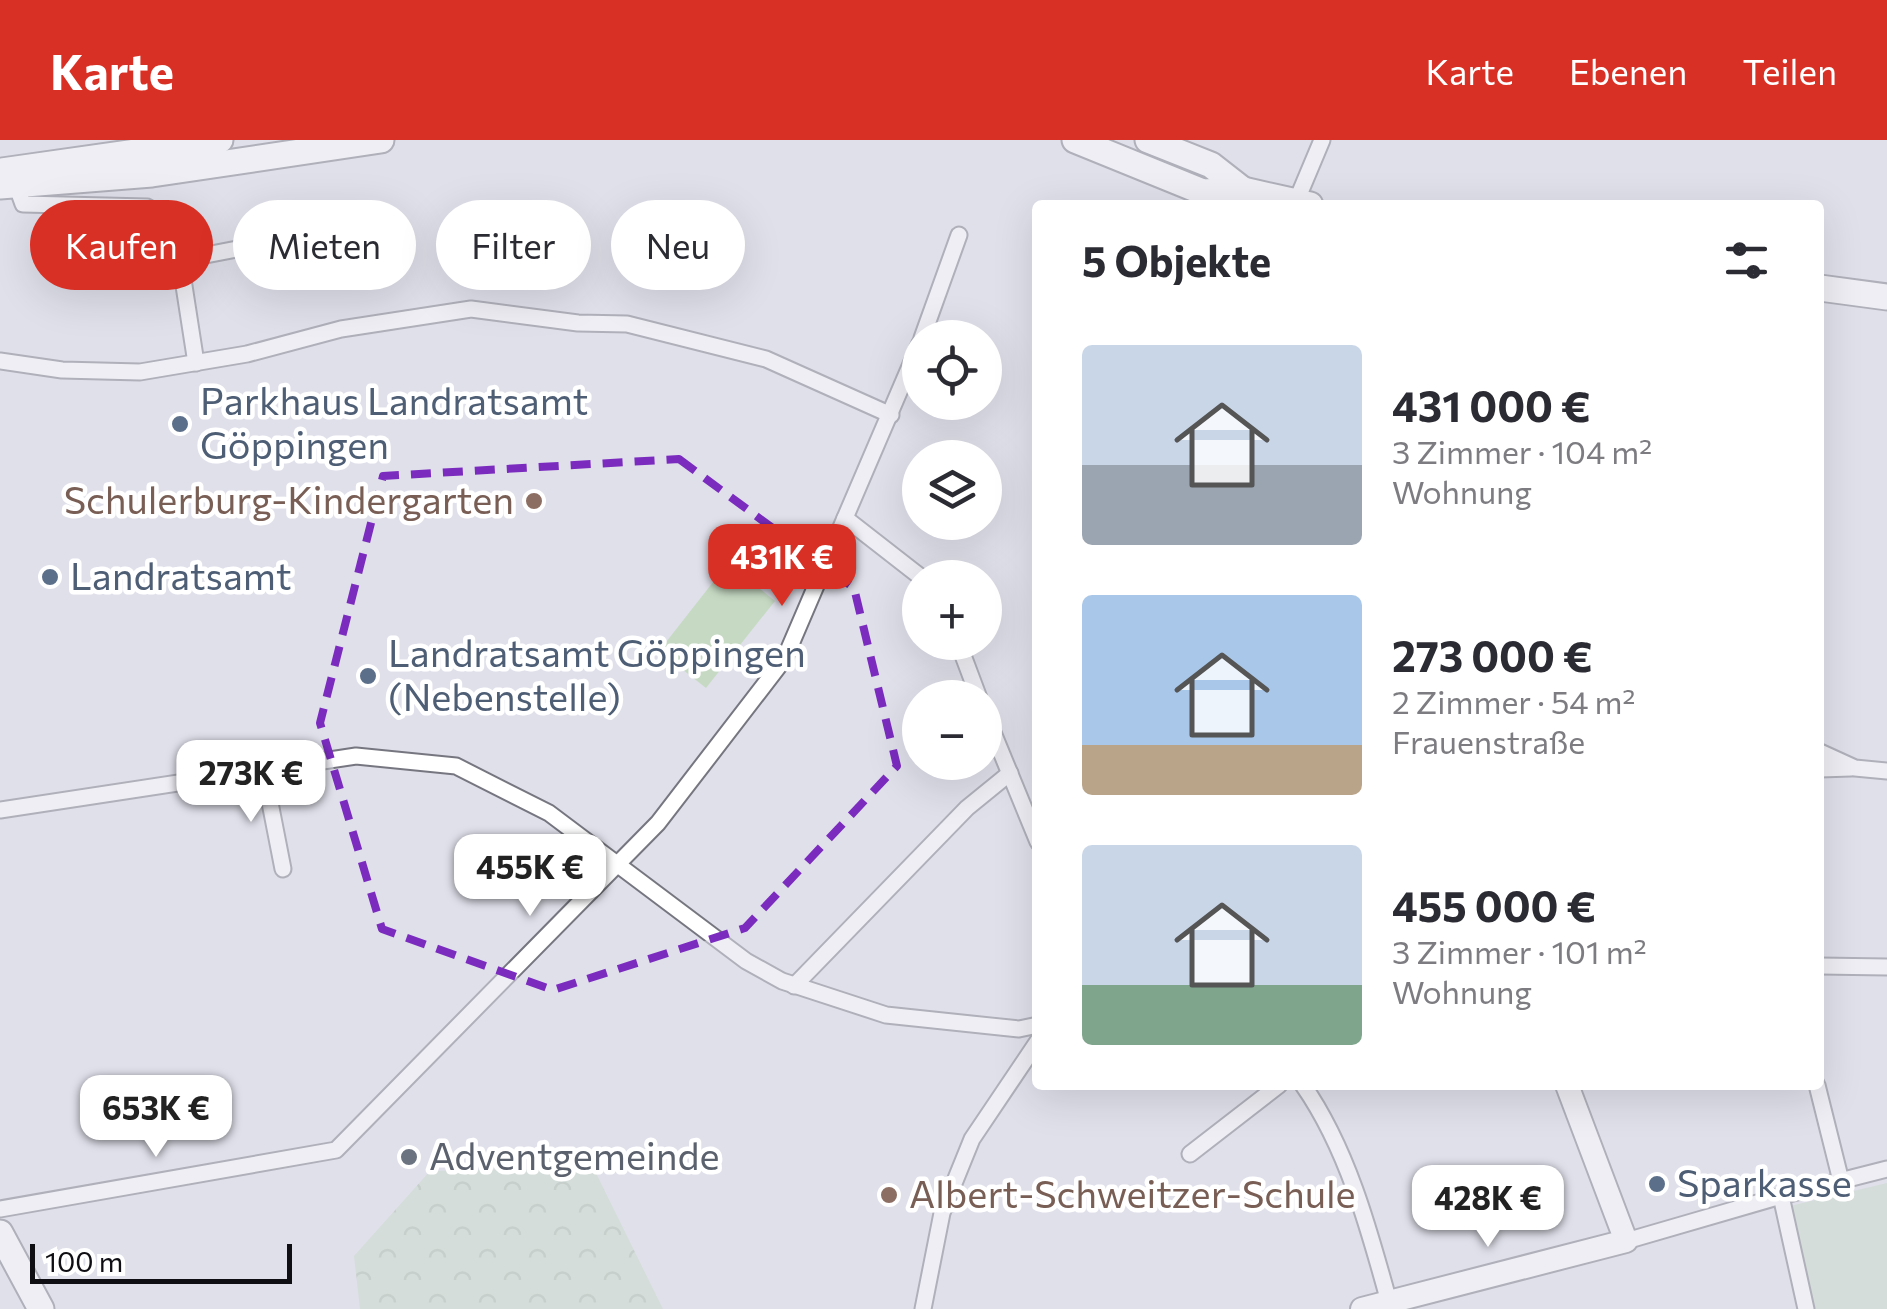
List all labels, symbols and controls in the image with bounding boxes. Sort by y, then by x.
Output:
text: Karte [50,41,174,100]
text: Karte [1426,49,1514,92]
text: Ebenen [1569,49,1687,92]
text: Teilen [1742,49,1837,92]
chip: Kaufen [30,200,213,290]
chip: Mieten [233,200,416,290]
chip: Filter [436,200,591,290]
chip: Neu [611,200,745,290]
icon: filters [1719,233,1774,288]
text: 5 Objekte [1082,234,1271,286]
map controls [902,320,1002,780]
button: locate [902,320,1002,420]
place label: Parkhaus Landratsamt Göppingen [200,376,588,467]
text: 431 000 € [1392,379,1591,431]
icon: home [1162,385,1282,505]
marker: Parkhaus Landratsamt Göppingen [169,413,191,435]
text: 3 Zimmer · 104 m² [1392,431,1652,471]
button: layers [902,440,1002,540]
text: Wohnung [1392,471,1532,511]
place label: Schulerburg-Kindergarten [64,475,514,522]
marker: Schulerburg-Kindergarten [523,490,545,512]
pin: 431K € [701,524,863,609]
text: 431K € [730,536,834,576]
place label: Landratsamt [70,551,292,598]
button: + [902,560,1002,660]
marker: Landratsamt [39,566,61,588]
place label: Landratsamt Göppingen (Nebenstelle) [388,628,806,719]
text: 273 000 € [1392,629,1593,681]
icon: home [1162,635,1282,755]
marker: Landratsamt Göppingen (Nebenstelle) [357,665,379,687]
button: − [902,680,1002,780]
text: 2 Zimmer · 54 m² [1392,681,1635,721]
text: Frauenstraße [1392,721,1585,761]
pin: 273K € [170,740,332,825]
text: 273K € [198,752,304,792]
pin: 455K € [449,834,611,919]
text: 455K € [476,846,584,886]
text: 455 000 € [1392,879,1596,931]
icon: home [1162,885,1282,1005]
text: 3 Zimmer · 101 m² [1392,931,1647,971]
text: Wohnung [1392,971,1532,1011]
pin: 653K € [75,1075,237,1160]
text: 653K € [102,1087,210,1127]
place label: Adventgemeinde [429,1131,720,1178]
marker: Adventgemeinde [398,1146,420,1168]
place label: Sparkasse [1677,1158,1852,1205]
pin: 428K € [1407,1165,1569,1250]
place label: Albert-Schweitzer-Schule [909,1169,1356,1216]
marker: Sparkasse [1646,1173,1668,1195]
text: 428K € [1434,1177,1542,1217]
marker: Albert-Schweitzer-Schule [878,1184,900,1206]
scale bar [30,1239,292,1284]
text: 100 m [45,1244,123,1278]

